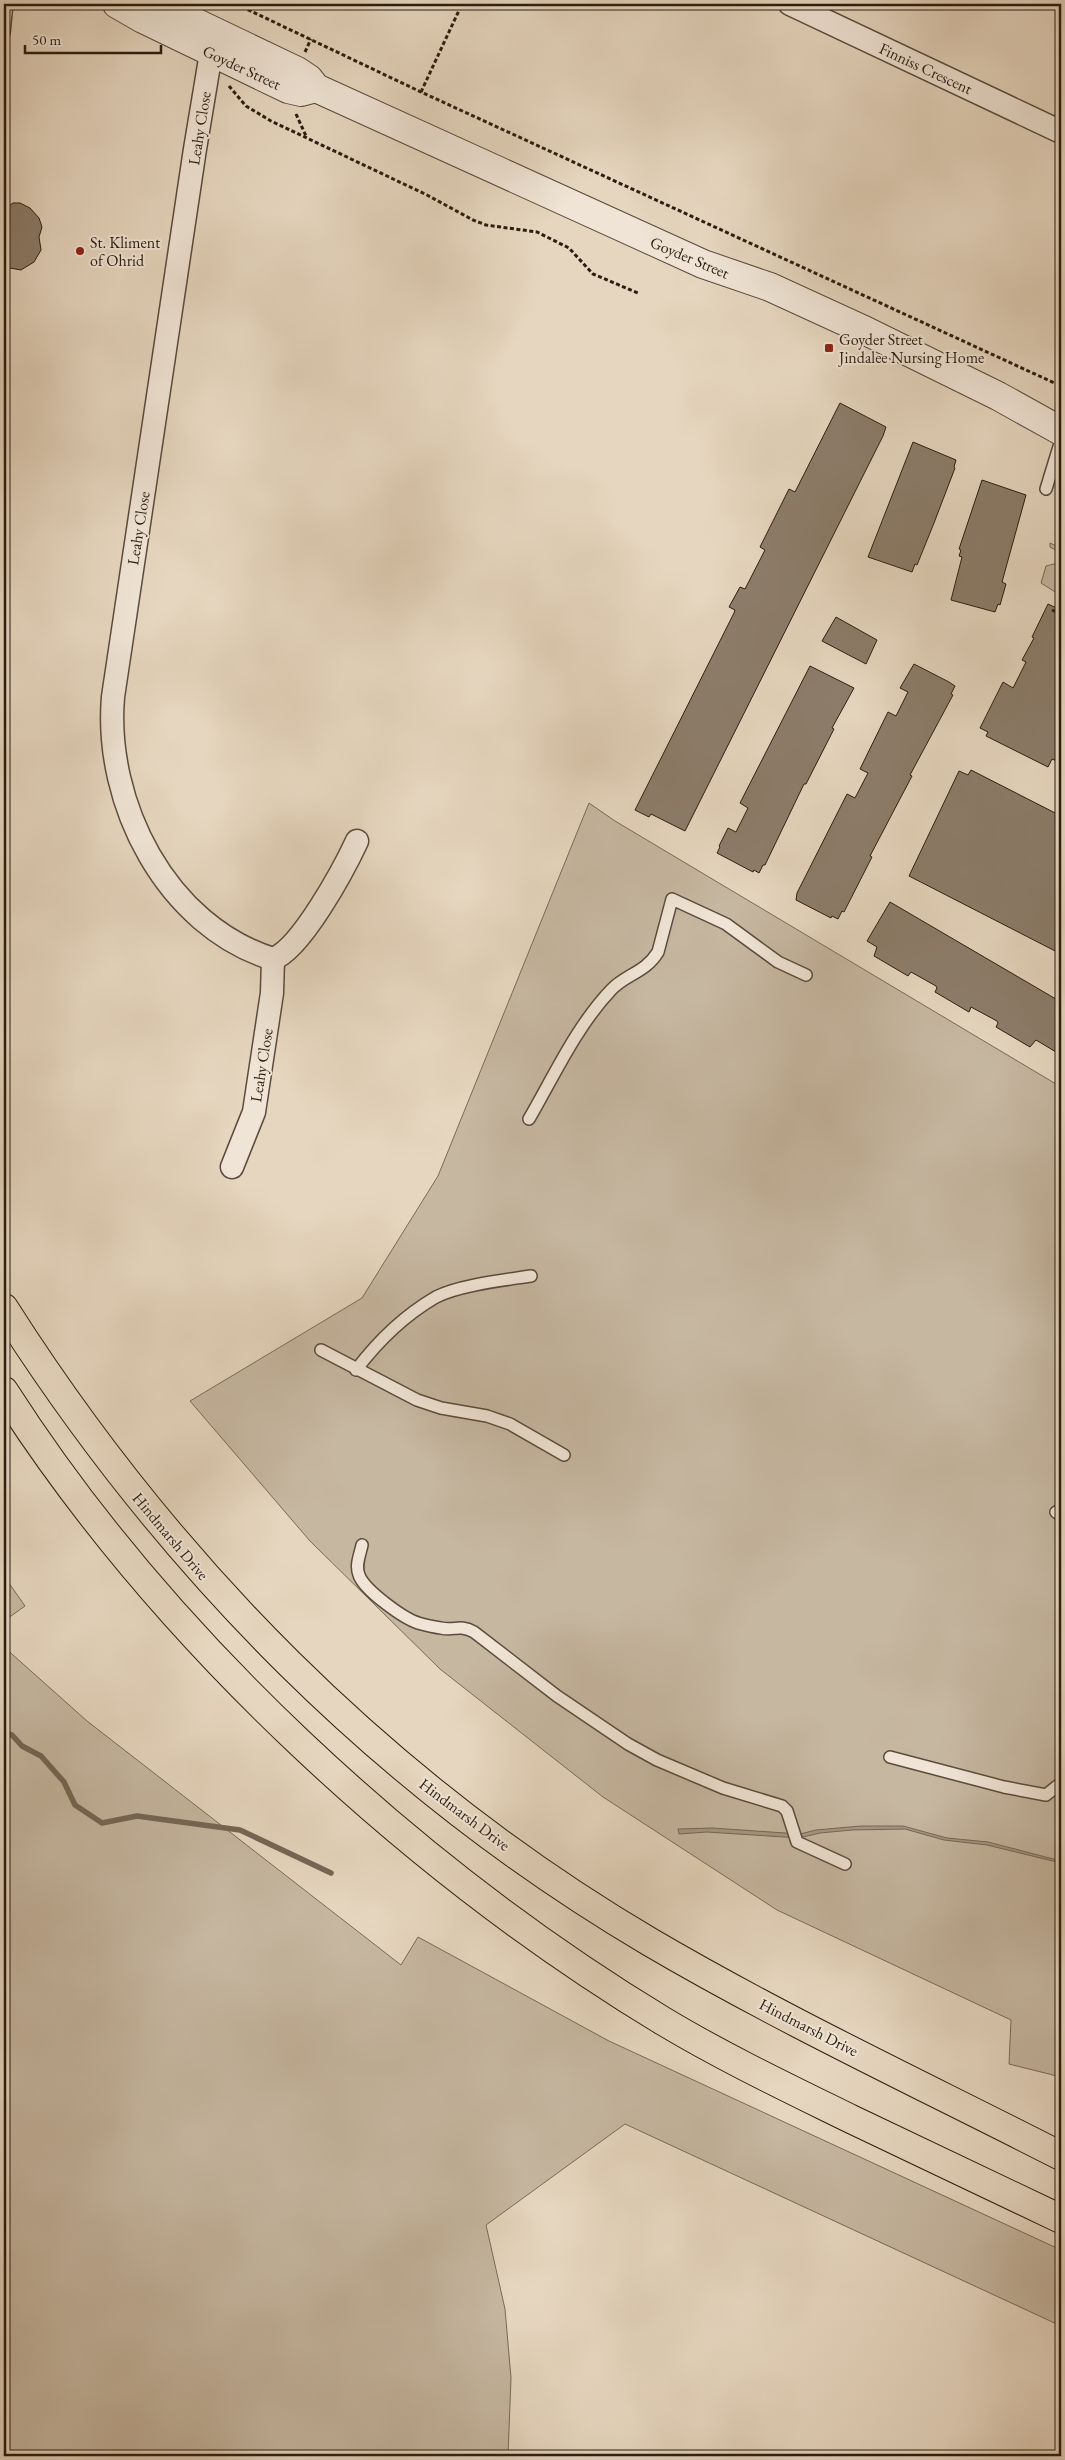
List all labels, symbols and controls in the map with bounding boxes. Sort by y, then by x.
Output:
scale bar [25,22,161,54]
text: 50 m [32,30,61,49]
street label: Finniss Crescent [876,38,976,99]
street label: Goyder Street [199,40,284,95]
street label: Leahy Close [183,90,216,166]
street label: Goyder Street [647,231,732,284]
place label: St. Kliment of Ohrid [90,232,160,271]
marker: St. Kliment of Ohrid [74,245,86,257]
place label: Goyder Street Jindalee Nursing Home [837,329,984,368]
marker: Goyder Street Jindalee Nursing Home [823,342,835,354]
street label: Leahy Close [122,490,155,566]
street label: Leahy Close [245,1027,278,1103]
street label: Hindmarsh Drive [128,1488,213,1585]
street label: Hindmarsh Drive [415,1773,514,1855]
street label: Hindmarsh Drive [756,1993,862,2061]

